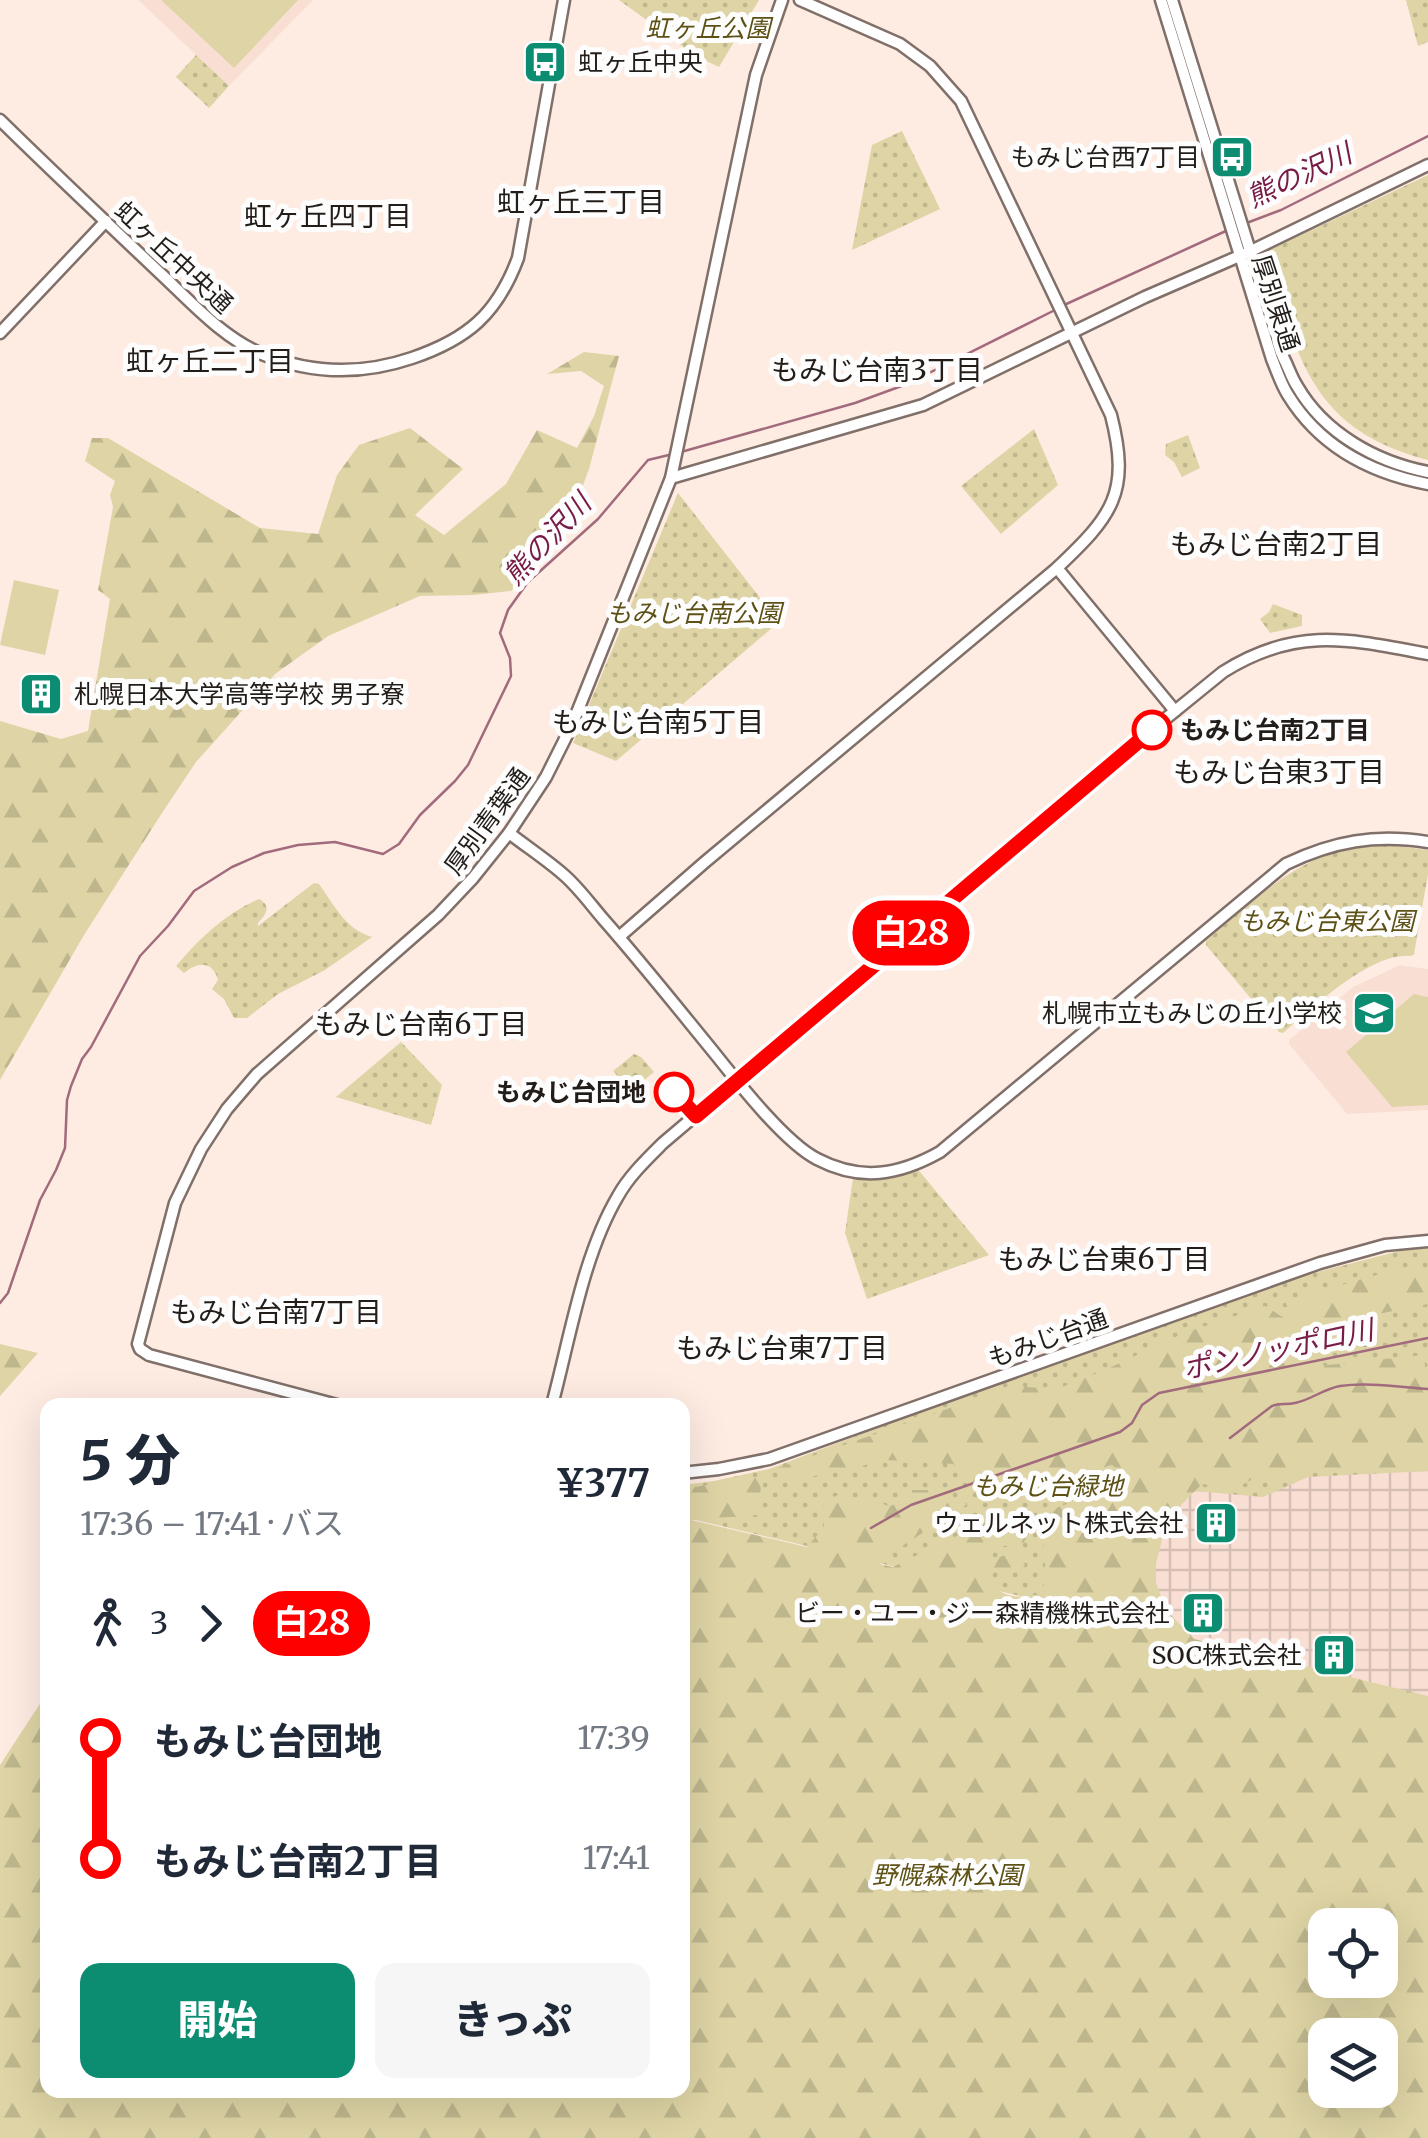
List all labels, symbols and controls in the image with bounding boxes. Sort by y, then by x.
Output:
park label: 虹ヶ丘公園 [645,12,773,44]
bus stop icon: 虹ヶ丘中央 [522,39,568,85]
place label: 虹ヶ丘中央 [578,46,703,78]
bus stop icon: もみじ台西7丁目 [1209,134,1255,180]
water label: 熊の沢川 [1241,134,1360,215]
place label: もみじ台西7丁目 [1011,141,1200,173]
district label: 虹ヶ丘三丁目 [497,184,665,220]
street label: 虹ヶ丘中央通 [108,194,240,320]
district label: 虹ヶ丘四丁目 [244,198,412,234]
street label: 厚別東通 [1245,250,1307,356]
district label: 虹ヶ丘二丁目 [126,343,294,379]
district label: もみじ台南3丁目 [771,352,983,388]
water label: 熊の沢川 [496,484,600,592]
district label: もみじ台南2丁目 [1170,526,1382,562]
park label: もみじ台南公園 [606,597,784,629]
building icon: 札幌日本大学高等学校 男子寮 [18,671,64,717]
place label: 札幌日本大学高等学校 男子寮 [74,678,405,710]
district label: もみじ台南5丁目 [552,704,764,740]
marker: もみじ台南2丁目 [1133,711,1171,749]
place label: もみじ台南2丁目 [1180,714,1370,746]
district label: もみじ台東3丁目 [1173,754,1385,790]
street label: 厚別青葉通 [437,761,537,881]
line badge: 白28 [854,900,968,966]
park label: もみじ台東公園 [1239,905,1417,937]
text: 白28 [872,911,950,955]
school or university icon: 札幌市立もみじの丘小学校 [1351,990,1397,1036]
place label: 札幌市立もみじの丘小学校 [1042,997,1342,1029]
district label: もみじ台南6丁目 [315,1006,527,1042]
marker: もみじ台団地 [655,1073,693,1111]
place label: もみじ台団地 [496,1076,646,1108]
district label: もみじ台東6丁目 [998,1241,1210,1277]
district label: もみじ台南7丁目 [170,1294,382,1330]
street label: もみじ台通 [984,1302,1112,1374]
water label: ポンノッポロ川 [1179,1311,1380,1387]
district label: もみじ台東7丁目 [676,1330,888,1366]
text: 5 分 [80,1426,180,1495]
text: ¥377 [555,1460,650,1507]
park label: もみじ台緑地 [973,1470,1126,1502]
building icon: ウェルネット株式会社 [1193,1500,1239,1546]
text: 17:36 – 17:41 · バス [80,1504,344,1544]
place label: ウェルネット株式会社 [934,1507,1184,1539]
building icon: ビー・ユー・ジー森精機株式会社 [1180,1590,1226,1636]
icon: walk [80,1596,135,1651]
icon: forward [183,1596,238,1651]
place label: ビー・ユー・ジー森精機株式会社 [795,1597,1170,1629]
text: 白28 [273,1601,350,1645]
text: 3 [150,1603,168,1643]
building icon: SOC株式会社 [1311,1632,1357,1678]
place label: SOC株式会社 [1152,1639,1302,1671]
text: もみじ台団地 [154,1718,382,1765]
text: 17:39 [577,1718,650,1758]
text: もみじ台南2丁目 [154,1838,442,1885]
text: 17:41 [583,1838,650,1878]
park label: 野幌森林公園 [872,1859,1025,1891]
map controls [1308,1908,1398,2108]
button: locate [1308,1908,1398,1998]
button: 開始 [80,1963,355,2078]
button: きっぷ [375,1963,650,2078]
button: layers [1308,2018,1398,2108]

